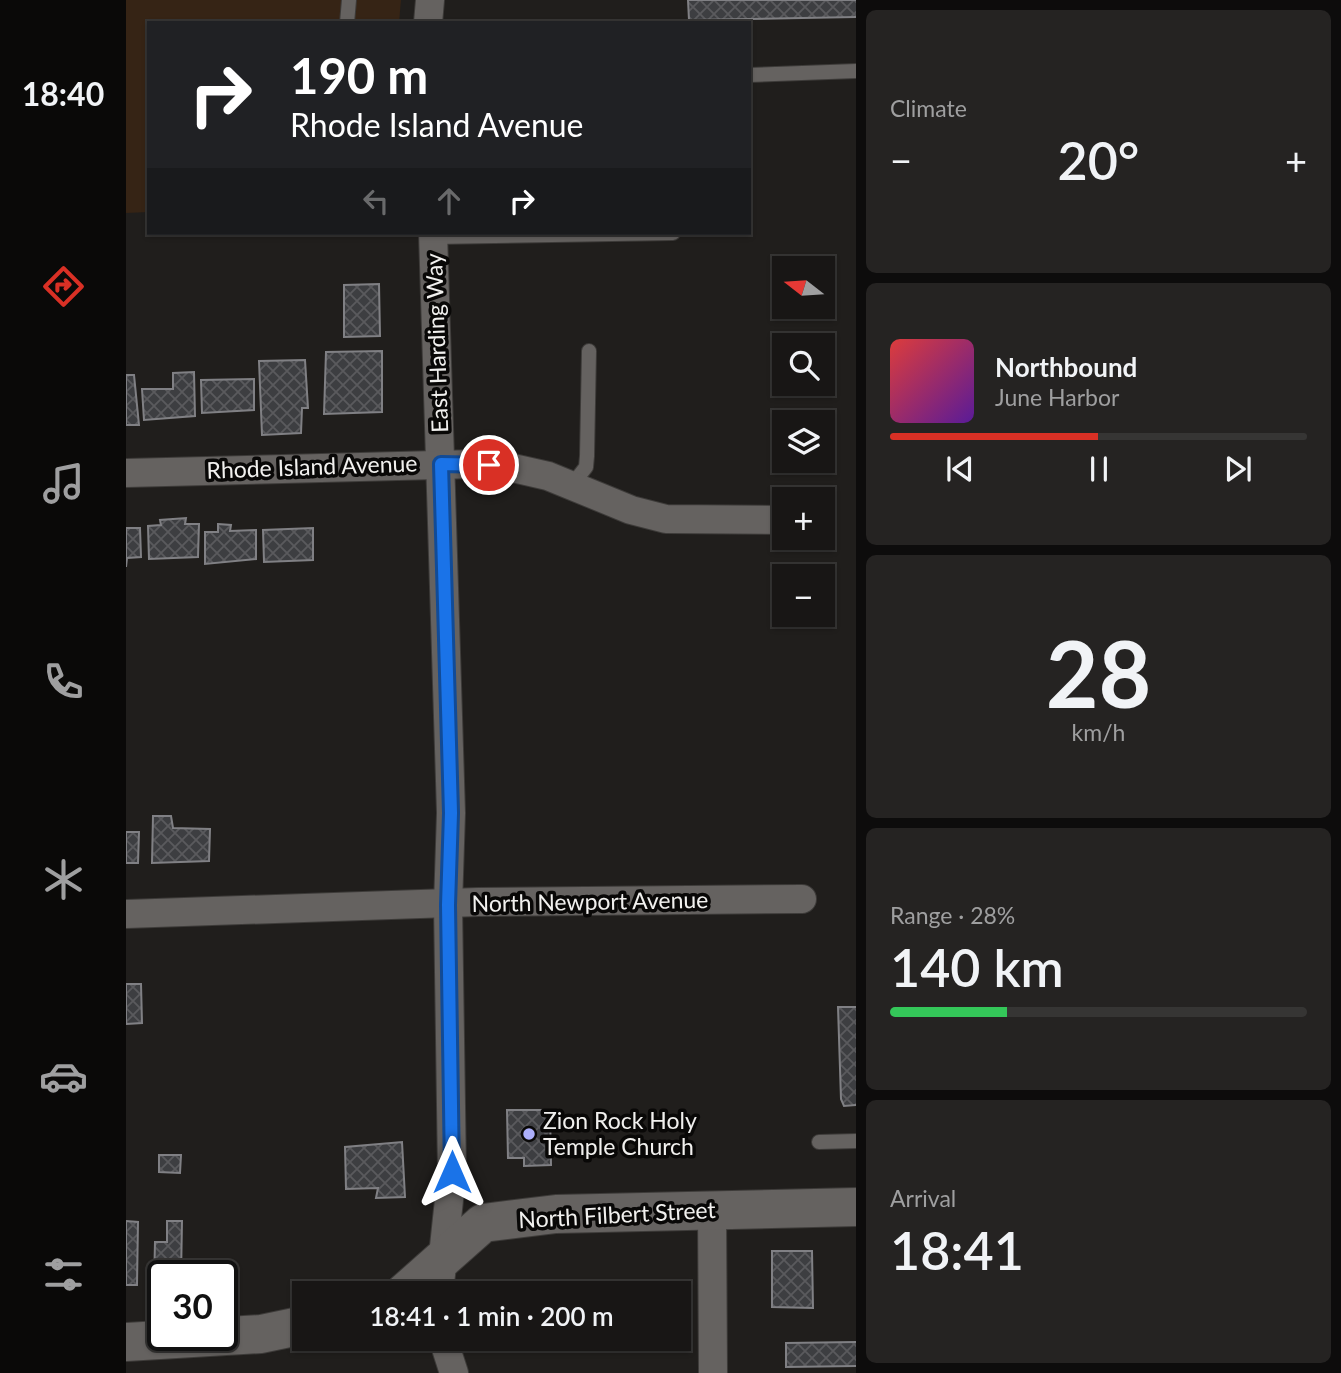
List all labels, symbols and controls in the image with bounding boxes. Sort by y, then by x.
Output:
text: 190 m [290,46,428,104]
icon: right [175,49,266,140]
text: 18:40 [22,74,104,113]
text: Climate [890,94,967,122]
text: Rhode Island Avenue [290,105,583,144]
text: 20° [1058,129,1139,191]
text: − [890,137,912,183]
text: + [1285,137,1307,183]
icon: left [357,182,395,220]
icon: ahead [430,182,468,220]
icon: right [503,182,541,220]
street label: East Harding Way [419,253,453,433]
north arrow [772,256,835,318]
map controls [772,256,835,627]
icon: directions [39,262,88,311]
button: search [772,333,835,396]
text: Northbound [995,351,1137,383]
text: June Harbor [995,383,1119,411]
button: layers [772,410,835,473]
pin [459,435,519,495]
icon: arrive [470,446,508,484]
street label: Rhode Island Avenue [206,448,418,484]
icon: previous [941,450,979,488]
icon: pause [1080,450,1118,488]
icon: next [1219,450,1257,488]
icon: music [39,459,88,508]
button: + [772,487,835,550]
button: − [772,564,835,627]
text: 28 [1046,618,1151,727]
icon: phone [39,657,88,706]
text: km/h [1072,718,1125,746]
icon: climate [39,855,88,904]
street label: North Newport Avenue [471,885,709,917]
text: Range · 28% [890,901,1015,929]
text: 140 km [890,936,1064,998]
icon: car [39,1052,88,1101]
place label: Zion Rock Holy Temple Church [543,1106,697,1160]
marker: Zion Rock Holy Temple Church [521,1126,537,1142]
position arrow [415,1135,489,1209]
text: Arrival [890,1184,956,1212]
street label: North Filbert Street [518,1195,717,1233]
text: 18:41 [890,1219,1024,1281]
icon: filters [39,1250,88,1299]
speed limit sign: 30 [147,1260,238,1351]
text: 18:41 · 1 min · 200 m [369,1300,614,1332]

